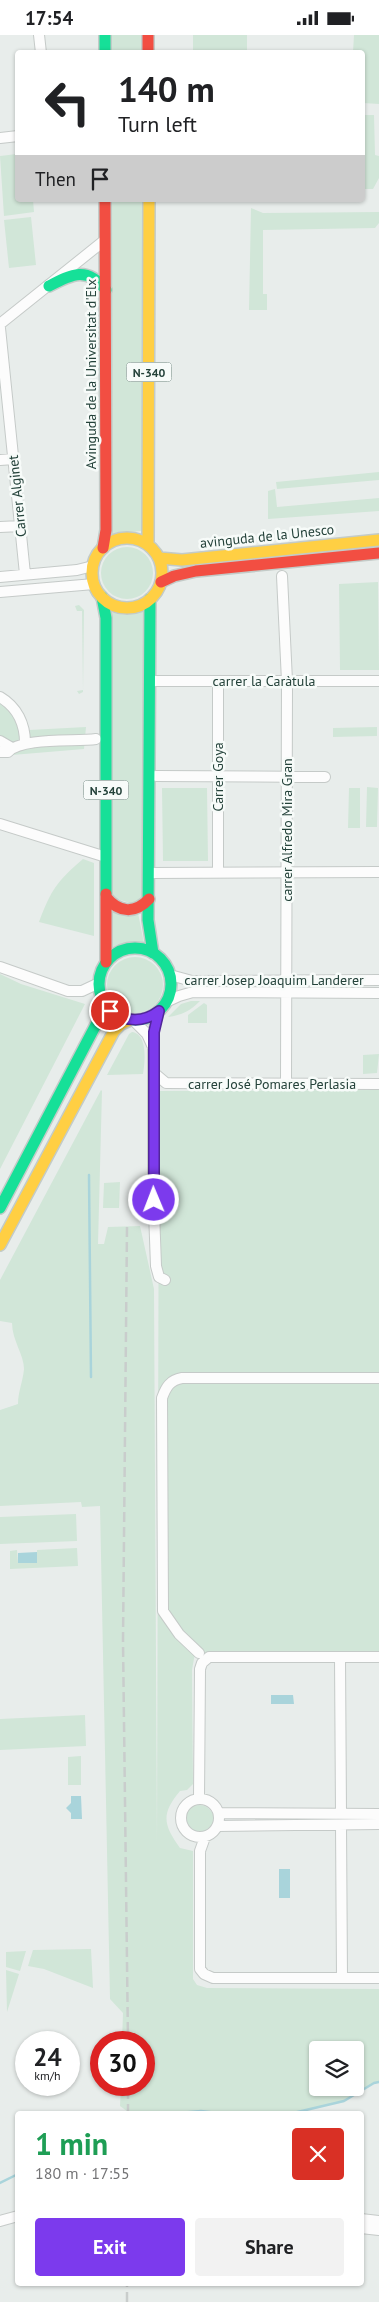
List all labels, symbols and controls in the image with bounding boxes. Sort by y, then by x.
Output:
text: 17:54 [25,6,73,30]
text: 140 m [118,66,215,112]
icon: left [35,70,100,135]
text: Turn left [118,110,197,138]
icon: arrive [86,165,114,193]
text: Then [35,167,76,191]
street label: Avinguda de la Universitat d'Elx [82,279,100,469]
road number: N-340 [126,363,172,382]
street label: Carrer Alginet [4,454,30,538]
street label: avinguda de la Unesco [199,520,335,552]
street label: carrer la Caràtula [213,672,315,690]
street label: Carrer Goya [209,742,227,812]
street label: carrer Alfredo Mira Gran [278,758,296,902]
road number: N-340 [84,781,128,799]
street label: carrer Josep Joaquim Landerer [184,971,364,989]
pin [89,990,131,1032]
icon: arrive [96,997,124,1025]
street label: carrer José Pomares Perlasia [188,1075,356,1093]
position arrow [127,1173,179,1225]
speed limit sign: 30 [90,2031,155,2096]
text: 24 [33,2041,62,2073]
map controls [309,2041,364,2096]
button: layers [309,2041,364,2096]
text: km/h [34,2068,61,2083]
text: 1 min [35,2124,108,2163]
button: close [292,2128,344,2180]
text: 180 m · 17:55 [35,2163,130,2183]
button: Exit [35,2218,185,2276]
button: Share [195,2218,344,2276]

